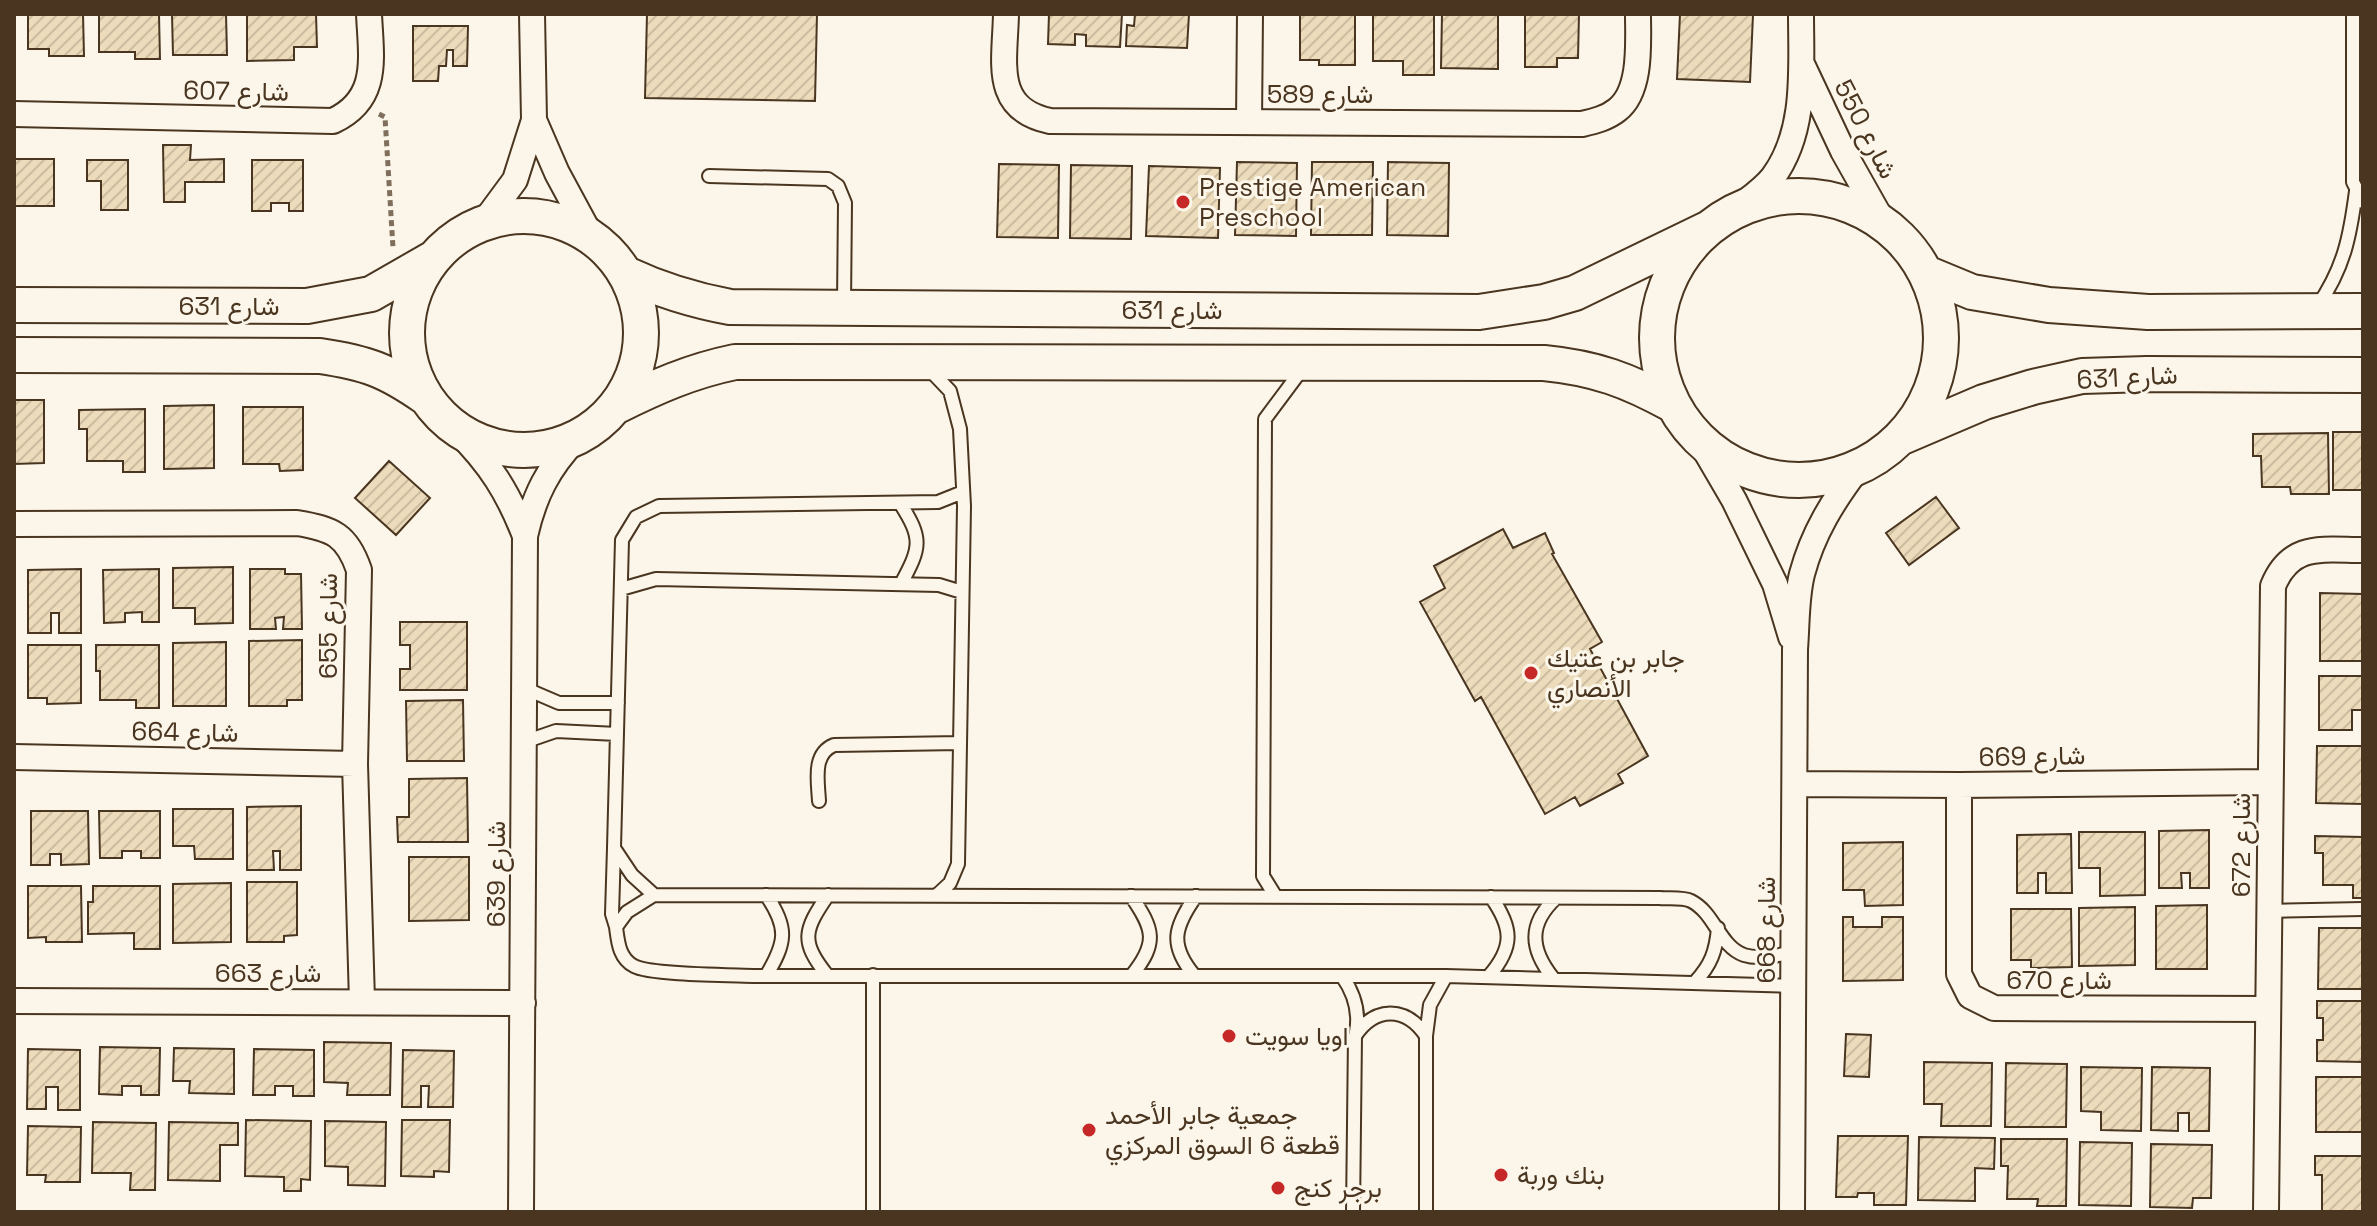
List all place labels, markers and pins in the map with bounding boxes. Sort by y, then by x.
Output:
place label: Prestige American Preschool [1199,170,1426,234]
marker: Prestige American Preschool [1174,193,1192,211]
place label: جابر بن عتيك الأنصاري [1547,641,1685,709]
marker: جابر بن عتيك الأنصاري [1522,664,1540,682]
place label: اويا سويت [1245,1019,1349,1053]
marker: اويا سويت [1220,1027,1238,1045]
place label: جمعية جابر الأحمد قطعة 6 السوق المركزي [1105,1098,1340,1166]
marker: جمعية جابر الأحمد قطعة 6 السوق المركزي [1080,1121,1098,1139]
place label: بنك وربة [1517,1158,1605,1192]
marker: بنك وربة [1492,1166,1510,1184]
place label: برجر كنج [1294,1171,1382,1206]
marker: برجر كنج [1269,1179,1287,1197]

